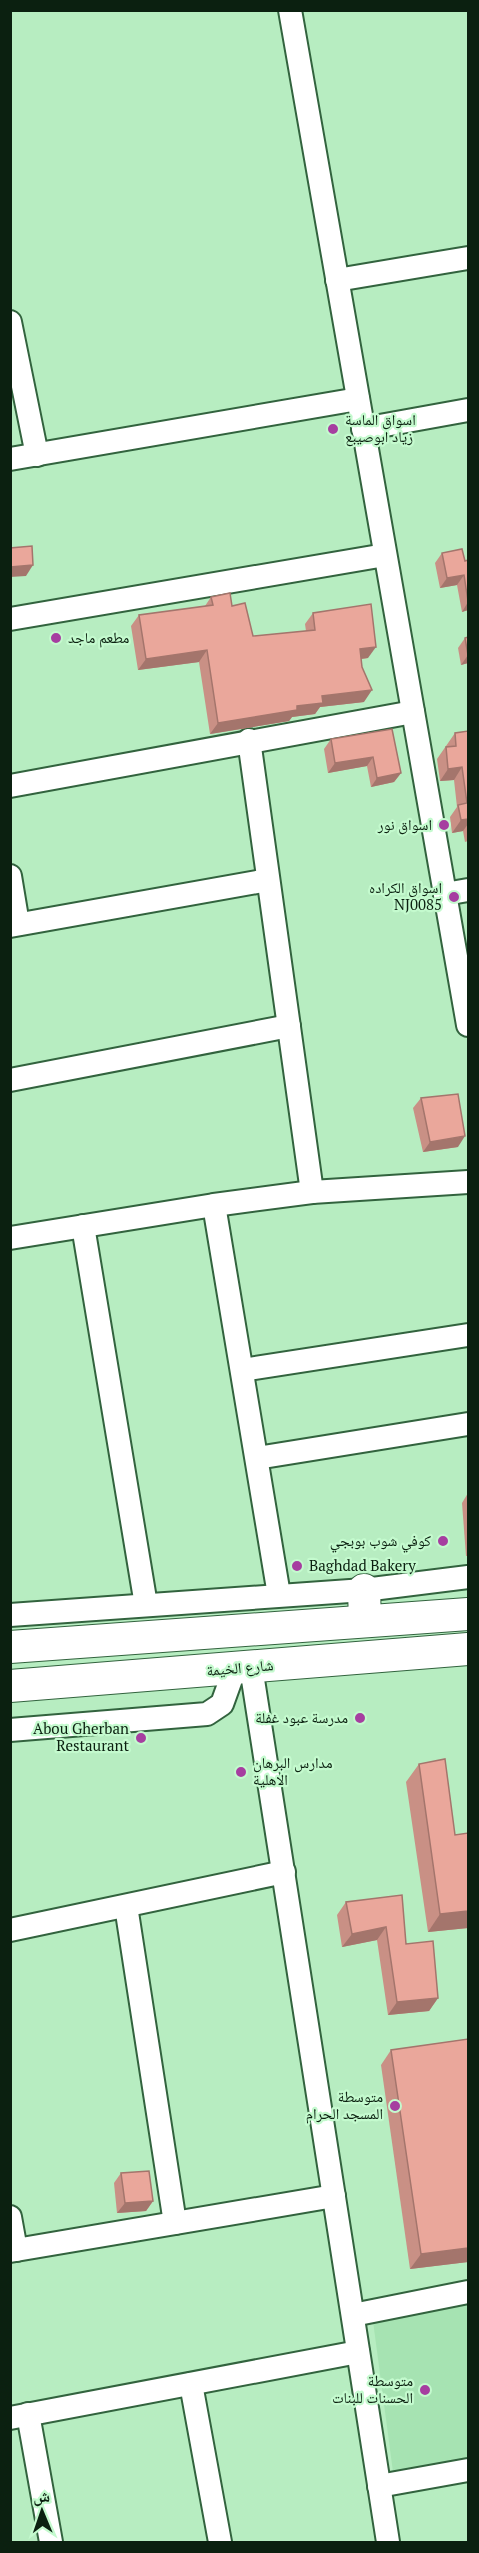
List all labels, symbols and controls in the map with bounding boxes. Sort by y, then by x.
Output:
place label: اسواق الماسة زياد ابوصيبع [345,409,416,447]
marker: اسواق الماسة زياد ابوصيبع [326,422,340,436]
place label: مطعم ماجد [68,627,129,648]
marker: مطعم ماجد [49,631,63,645]
place label: اسواق نور [377,814,432,835]
marker: اسواق نور [437,818,451,832]
place label: اسواق الكراده NJ0085 [369,877,442,914]
marker: اسواق الكراده NJ0085 [447,890,461,904]
place label: كوفي شوب بوبجي [330,1530,431,1553]
marker: كوفي شوب بوبجي [436,1534,450,1548]
place label: Baghdad Bakery [309,1555,416,1575]
marker: Baghdad Bakery [290,1559,304,1573]
street label: شارع الخيمة [206,1654,275,1681]
place label: مدرسة عبود غفلة [255,1707,348,1727]
marker: مدرسة عبود غفلة [353,1711,367,1725]
place label: Abou Gherban Restaurant [33,1718,129,1755]
marker: Abou Gherban Restaurant [134,1731,148,1745]
place label: مدارس البرهان الاهلية [253,1752,333,1789]
marker: مدارس البرهان الاهلية [234,1765,248,1779]
place label: متوسطة المسجد الحرام [306,2086,383,2124]
marker: متوسطة المسجد الحرام [388,2099,402,2113]
place label: متوسطة الحسنات للبنات [332,2370,413,2407]
marker: متوسطة الحسنات للبنات [418,2383,432,2397]
north arrow [12,2481,72,2541]
text: ش [33,2485,50,2507]

